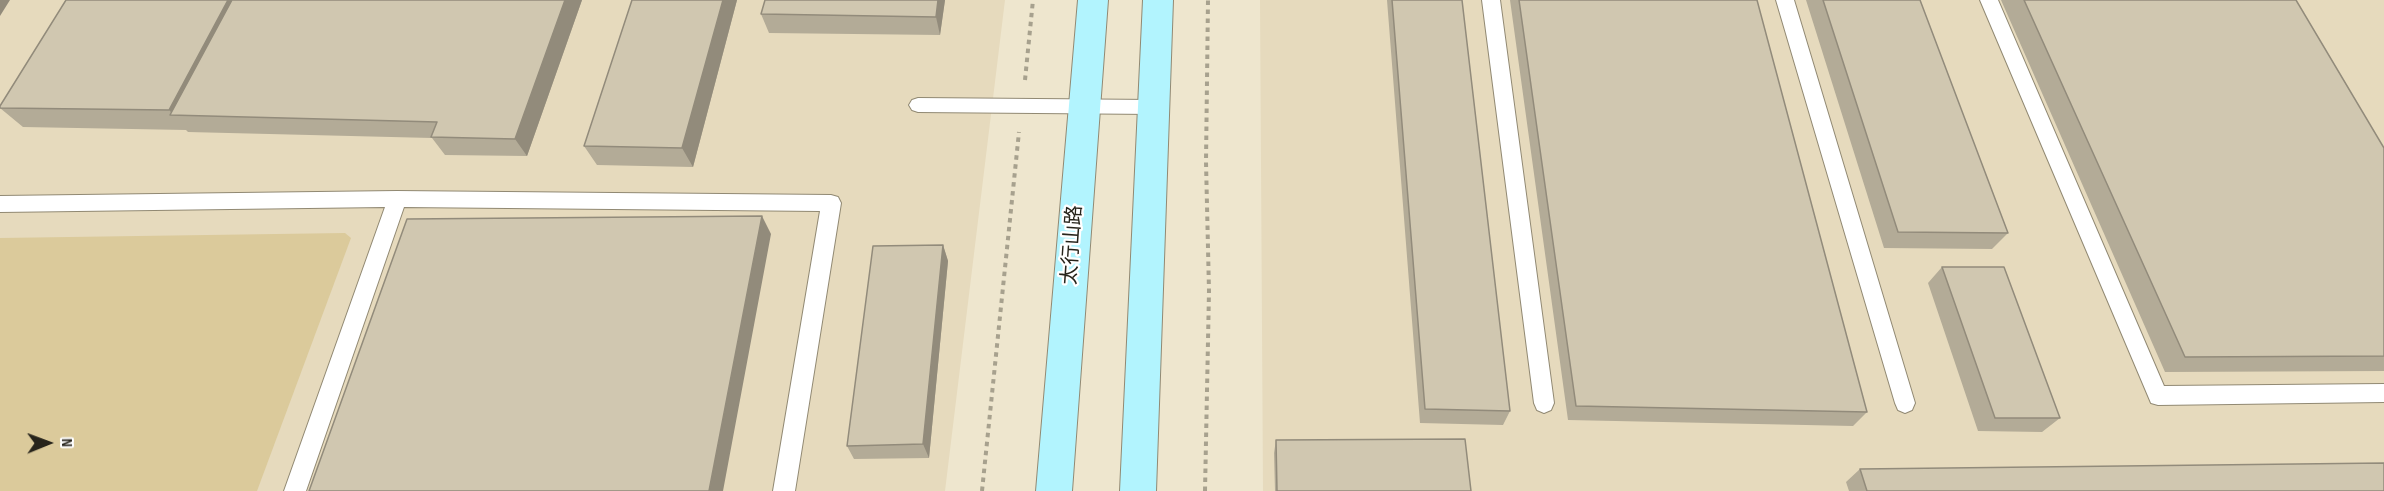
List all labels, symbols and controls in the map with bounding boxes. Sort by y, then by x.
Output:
street label: 太行山路 [1058,204,1088,286]
north arrow [18,413,78,473]
text: N [57,438,76,447]

